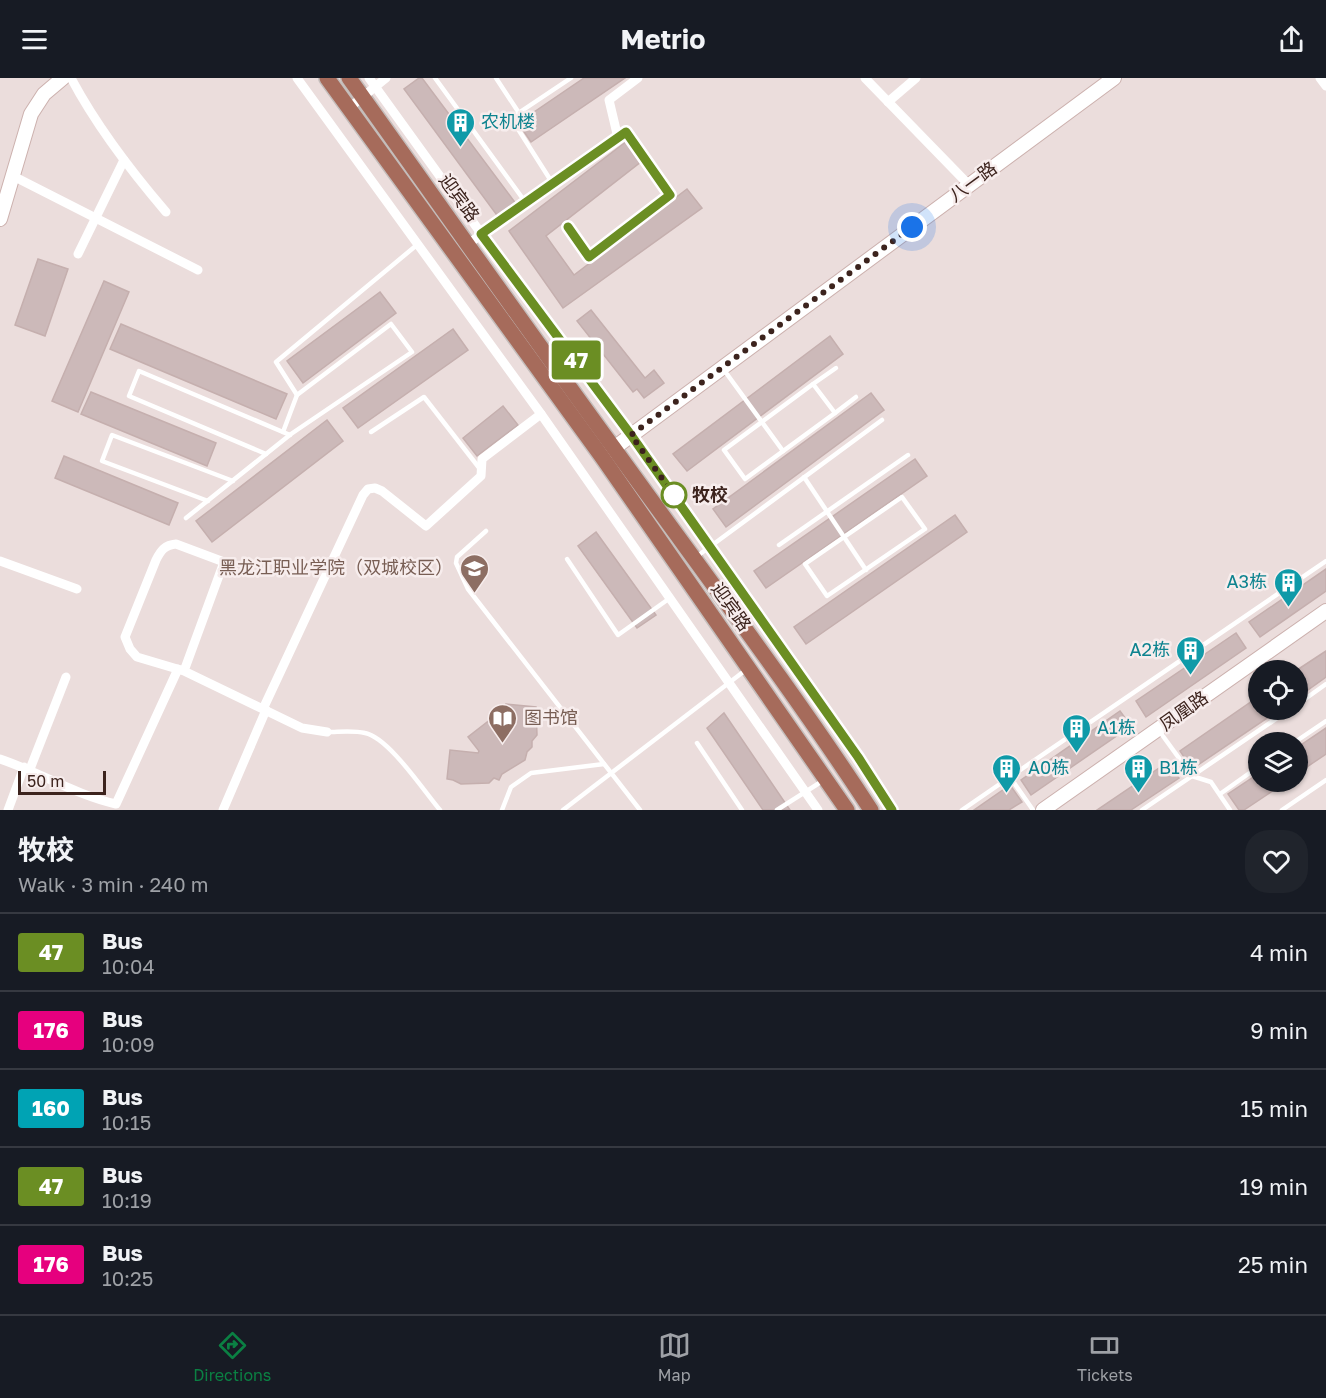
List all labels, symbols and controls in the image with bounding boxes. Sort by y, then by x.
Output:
icon: menu [18,23,51,56]
text: Metrio [621,23,705,55]
icon: share [1275,23,1308,56]
building icon: 农机楼 [444,106,476,148]
place label: 农机楼 [481,110,535,132]
street label: 八一路 [944,156,1001,206]
street label: 迎宾路 [435,169,485,226]
your location [897,212,927,242]
line badge: 47 [549,340,603,380]
text: 47 [564,347,588,373]
marker: 牧校 [661,482,687,508]
place label: 牧校 [692,483,728,505]
school or university icon: 黑龙江职业学院（双城校区） [458,552,490,594]
place label: 黑龙江职业学院（双城校区） [219,556,453,578]
building icon: A3栋 [1272,566,1304,608]
place label: A3栋 [1226,570,1267,592]
street label: 迎宾路 [707,578,756,635]
building icon: A2栋 [1175,634,1207,676]
place label: A2栋 [1130,638,1170,660]
map controls [1248,660,1308,792]
button: locate [1248,660,1308,720]
street label: 凤凰路 [1155,686,1212,735]
library icon: 图书馆 [487,702,519,744]
place label: 图书馆 [524,706,578,728]
building icon: A1栋 [1060,712,1092,754]
place label: A1栋 [1097,716,1136,738]
button: layers [1248,732,1308,792]
building icon: A0栋 [991,752,1023,794]
building icon: B1栋 [1122,752,1154,794]
place label: A0栋 [1028,756,1069,778]
place label: B1栋 [1159,756,1198,778]
scale bar [18,768,106,796]
text: 50 m [27,771,64,791]
button: heart [1245,830,1308,893]
text: 牧校 [18,833,74,866]
text: Walk · 3 min · 240 m [18,872,208,896]
text: Bus [102,927,143,954]
text: 47 [39,939,63,965]
text: 4 min [1250,939,1308,966]
text: 10:04 [102,954,155,978]
text: Bus [102,1005,143,1032]
text: 176 [33,1017,69,1043]
text: 9 min [1250,1017,1308,1044]
text: 10:09 [102,1032,155,1056]
text: Bus [102,1083,143,1110]
text: 160 [32,1095,70,1121]
text: 15 min [1240,1095,1308,1122]
text: 10:15 [102,1110,151,1134]
text: Bus [102,1161,143,1188]
text: 47 [39,1173,63,1199]
text: 19 min [1240,1173,1308,1200]
text: 10:19 [102,1188,152,1212]
text: Bus [102,1239,143,1266]
text: 176 [33,1251,69,1277]
text: 25 min [1238,1251,1308,1278]
text: 10:25 [102,1266,153,1290]
tab: Directions [193,1329,271,1385]
tab: Map [658,1329,691,1385]
tab: Tickets [1077,1329,1133,1385]

